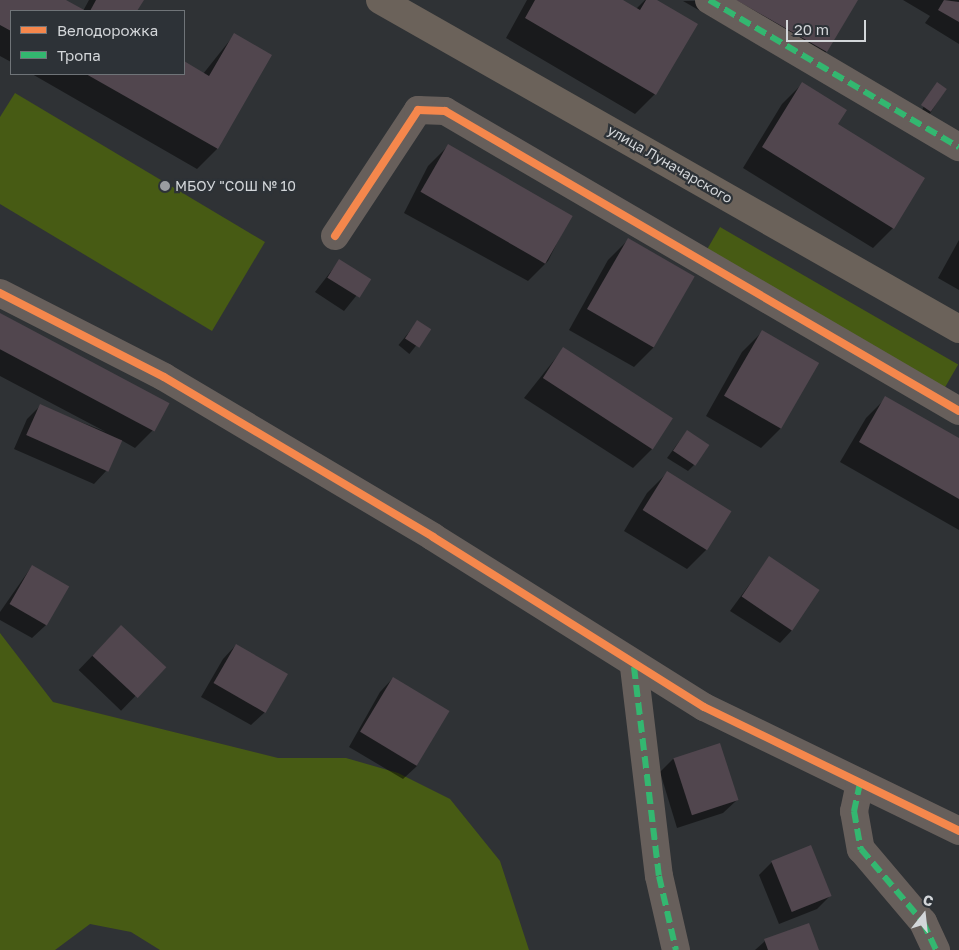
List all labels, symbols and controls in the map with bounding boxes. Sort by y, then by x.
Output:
legend [10,10,185,75]
scale bar [789,10,869,42]
text: 20 m [794,20,829,38]
text: Велодорожка [57,21,158,39]
text: Тропа [57,46,101,64]
street label: улица Луначарского [604,121,736,207]
place label: МБОУ "СОШ № 10 [175,178,296,194]
marker: МБОУ "СОШ № 10 [159,180,171,192]
north arrow [899,890,949,940]
text: С [921,891,935,910]

